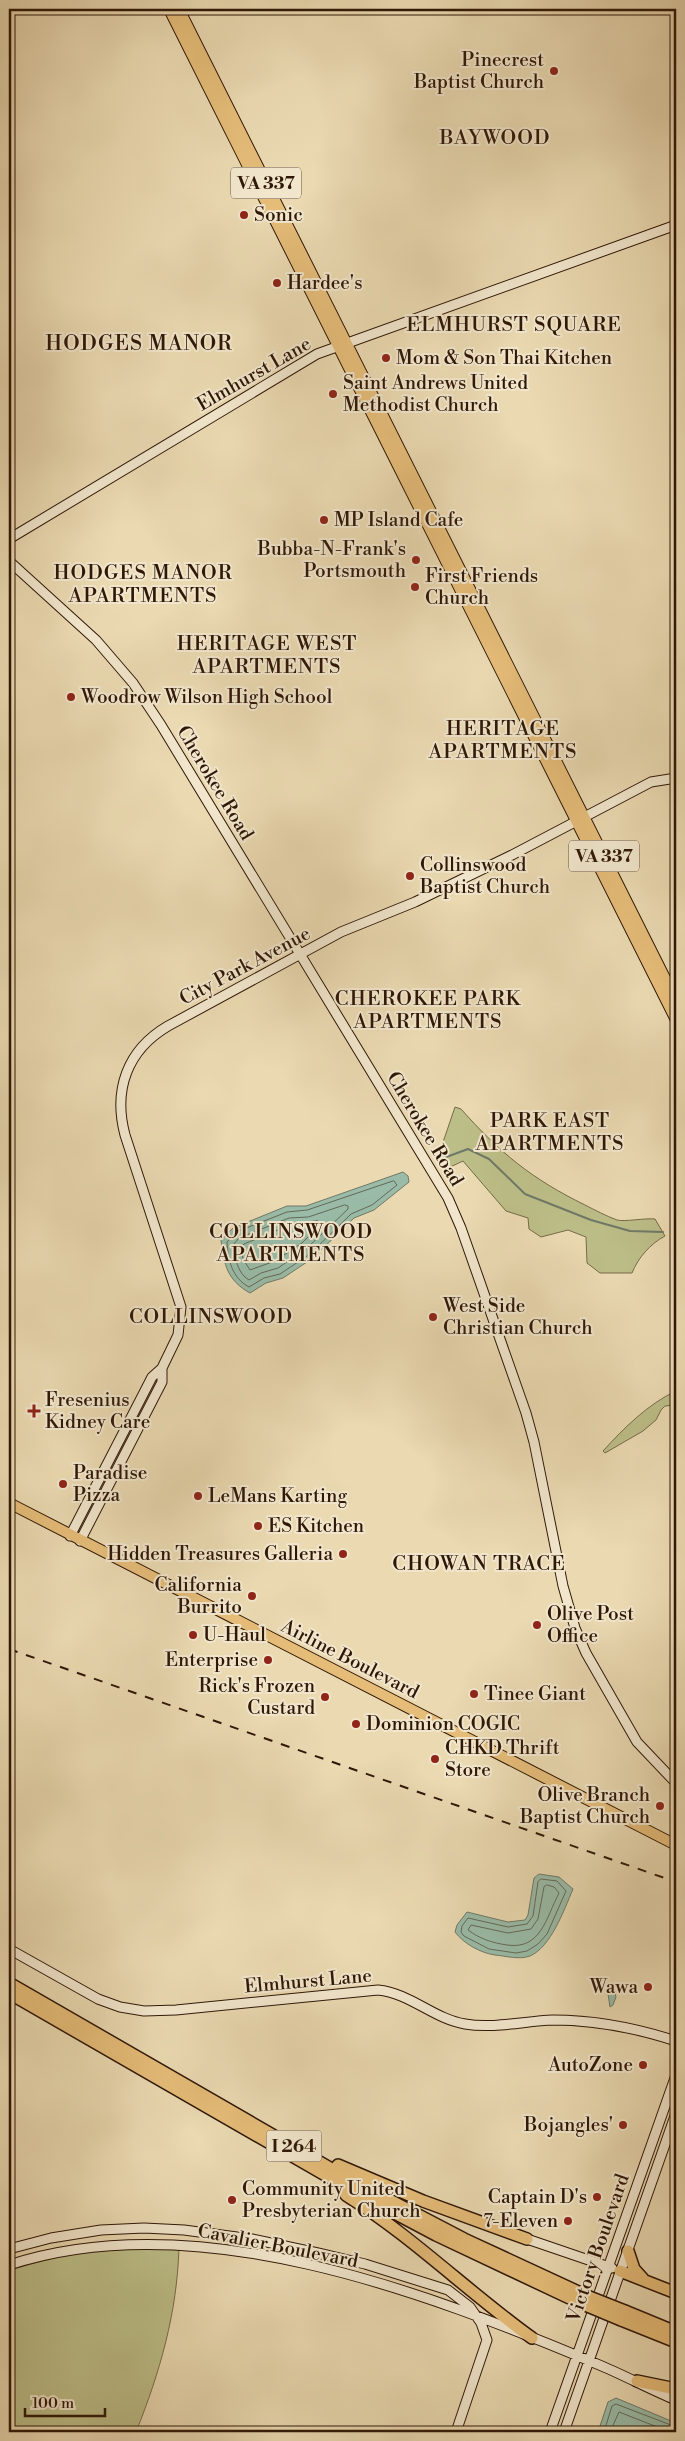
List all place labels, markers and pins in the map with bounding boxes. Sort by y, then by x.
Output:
place label: Pinecrest Baptist Church [413,48,544,94]
marker: Pinecrest Baptist Church [548,65,560,77]
place label: Sonic [254,203,303,227]
marker: Sonic [238,209,250,221]
place label: Hardee's [287,271,362,295]
marker: Hardee's [271,277,283,289]
place label: Mom & Son Thai Kitchen [396,346,612,370]
marker: Mom & Son Thai Kitchen [380,352,392,364]
place label: Saint Andrews United Methodist Church [343,371,528,417]
marker: Saint Andrews United Methodist Church [327,388,339,400]
place label: MP Island Cafe [334,508,463,532]
marker: MP Island Cafe [318,514,330,526]
place label: Bubba-N-Frank's Portsmouth [257,537,406,583]
marker: Bubba-N-Frank's Portsmouth [410,554,422,566]
place label: First Friends Church [425,564,538,610]
marker: First Friends Church [409,581,421,593]
place label: Woodrow Wilson High School [80,685,333,709]
marker: Woodrow Wilson High School [65,691,77,703]
place label: Collinswood Baptist Church [419,853,550,899]
marker: Collinswood Baptist Church [404,870,416,882]
place label: West Side Christian Church [442,1294,593,1340]
marker: West Side Christian Church [427,1311,439,1323]
place label: Fresenius Kidney Care [45,1388,150,1434]
marker: Fresenius Kidney Care [27,1404,41,1418]
place label: Paradise Pizza [73,1461,147,1507]
marker: Paradise Pizza [57,1478,69,1490]
place label: LeMans Karting [208,1484,347,1508]
marker: LeMans Karting [192,1490,204,1502]
place label: ES Kitchen [268,1514,364,1538]
marker: ES Kitchen [252,1520,264,1532]
place label: Hidden Treasures Galleria [107,1542,333,1566]
marker: Hidden Treasures Galleria [337,1548,349,1560]
place label: California Burrito [155,1573,242,1619]
marker: California Burrito [246,1590,258,1602]
place label: Olive Post Office [547,1602,634,1648]
marker: Olive Post Office [531,1619,543,1631]
place label: U-Haul [203,1623,266,1647]
marker: U-Haul [187,1629,199,1641]
place label: Enterprise [165,1648,258,1672]
marker: Enterprise [262,1654,274,1666]
place label: Rick's Frozen Custard [199,1674,315,1720]
place label: Tinee Giant [484,1682,586,1706]
marker: Tinee Giant [468,1688,480,1700]
marker: Rick's Frozen Custard [319,1691,331,1703]
place label: Dominion COGIC [366,1712,520,1736]
marker: Dominion COGIC [350,1718,362,1730]
place label: CHKD Thrift Store [445,1736,560,1782]
marker: CHKD Thrift Store [429,1753,441,1765]
place label: Olive Branch Baptist Church [519,1783,650,1829]
marker: Olive Branch Baptist Church [654,1800,666,1812]
place label: Wawa [589,1975,638,1999]
marker: Wawa [642,1981,654,1993]
place label: AutoZone [547,2053,633,2077]
marker: AutoZone [637,2059,649,2071]
place label: Bojangles' [523,2113,613,2137]
marker: Bojangles' [617,2119,629,2131]
place label: Community United Presbyterian Church [242,2177,421,2223]
place label: Captain D's [488,2185,587,2209]
marker: Captain D's [591,2191,603,2203]
marker: Community United Presbyterian Church [226,2194,238,2206]
place label: 7-Eleven [483,2209,558,2233]
marker: 7-Eleven [562,2215,574,2227]

